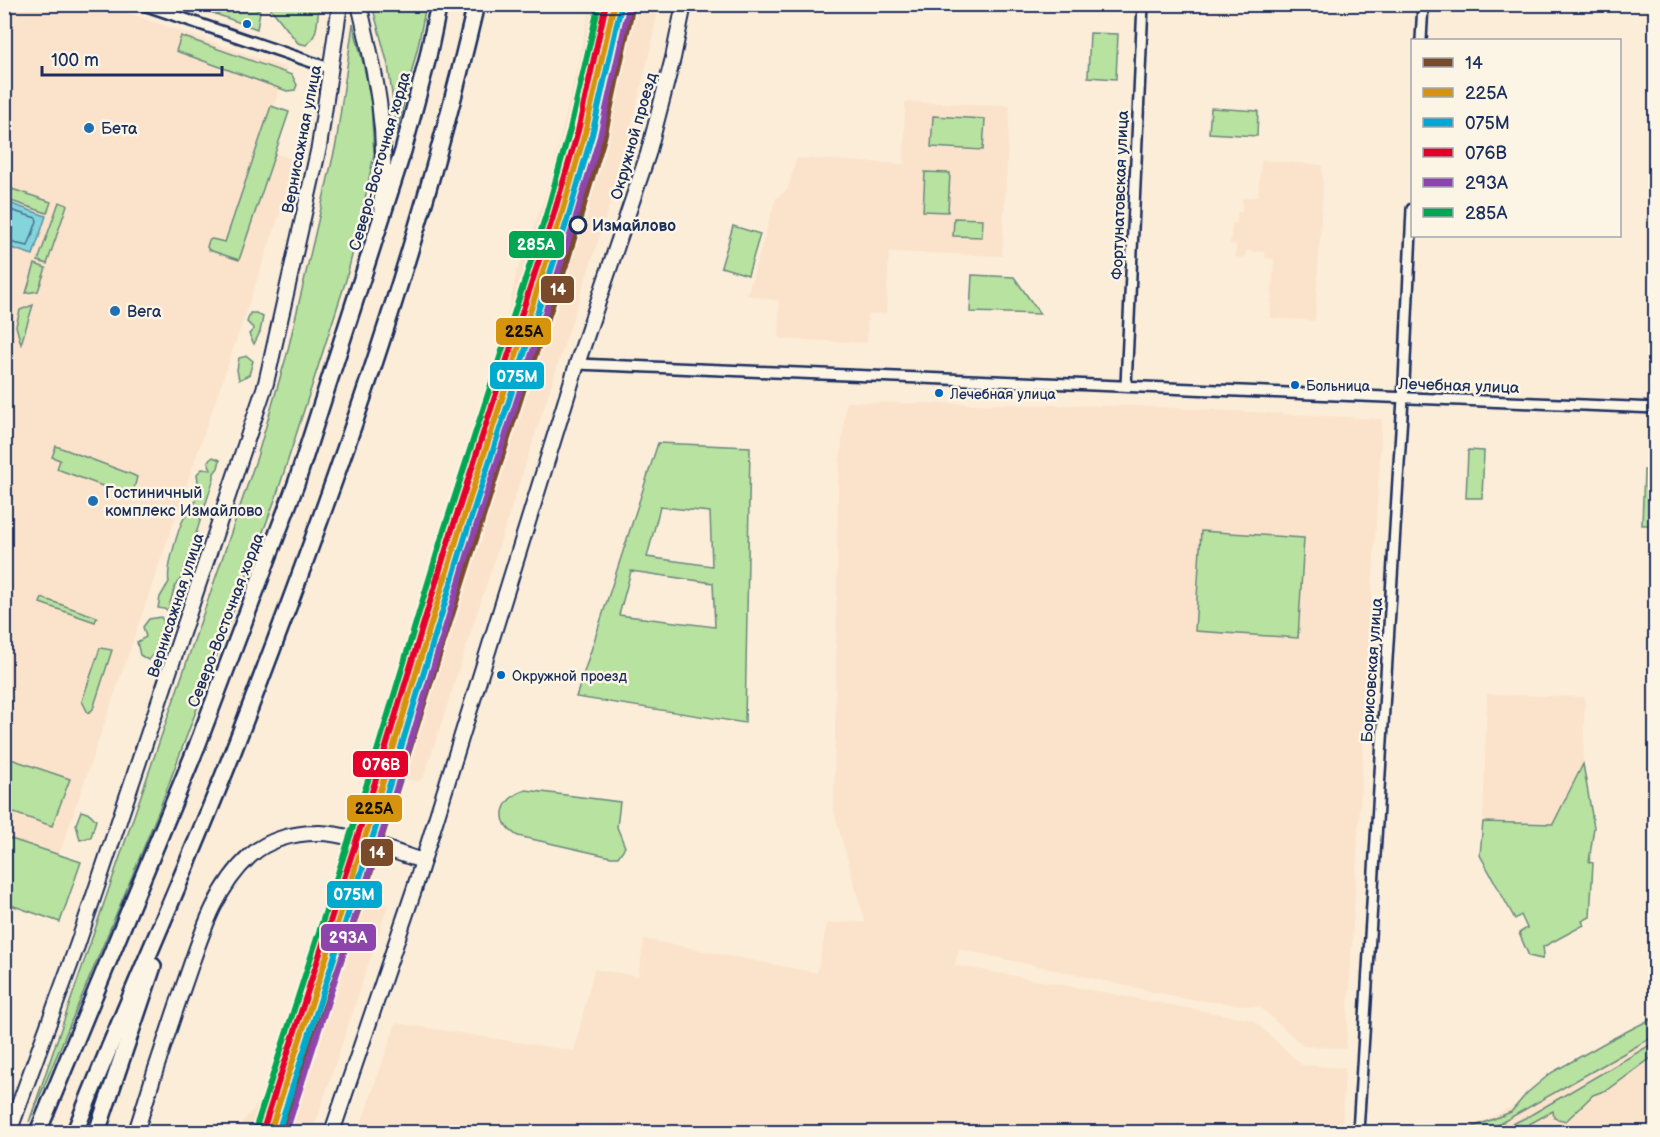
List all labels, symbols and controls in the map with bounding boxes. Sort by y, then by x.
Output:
unlabelled marker [241,18,253,30]
scale bar [42,39,222,77]
legend [1411,39,1621,237]
text: 100 m [51,50,99,71]
text: 14 [1465,53,1483,74]
street label: Вернисажная улица [279,63,326,215]
street label: Северо-Восточная хорда [346,69,415,253]
street label: Окружной проезд [607,70,662,202]
text: 225А [1465,83,1508,104]
street label: Фортунатовская улица [1108,109,1133,280]
text: 075М [1465,113,1510,134]
place label: Бета [101,120,138,139]
marker: Бета [82,121,96,135]
text: 076В [1465,143,1507,164]
text: 293А [1465,173,1508,194]
text: 285А [1465,203,1507,224]
marker: Измайлово [569,216,587,234]
place label: Измайлово [592,217,676,236]
line badge: 285А [508,230,565,259]
text: 285А [517,236,556,255]
line badge: 14 [540,275,575,304]
text: 14 [550,281,567,300]
place label: Вега [127,303,162,322]
marker: Вега [108,304,122,318]
line badge: 225А [495,317,552,346]
text: 225А [505,323,544,342]
line badge: 075М [489,361,545,390]
text: 075М [496,368,538,387]
street label: Лечебная улица [1397,375,1520,398]
place label: Больница [1306,378,1371,395]
marker: Больница [1289,379,1301,391]
place label: Лечебная улица [949,386,1057,403]
marker: Лечебная улица [933,387,945,399]
place label: Гостиничный комплекс Измайлово [105,484,263,521]
marker: Гостиничный комплекс Измайлово [86,494,100,508]
street label: Вернисажная улица [144,530,209,680]
street label: Северо-Восточная хорда [184,530,269,710]
street label: Борисовская улица [1358,597,1387,743]
place label: Окружной проезд [512,668,627,685]
marker: Окружной проезд [495,669,507,681]
line badge: 076В [352,750,409,778]
text: 076В [362,756,400,775]
line badge: 225А [346,794,403,823]
text: 225А [355,800,394,819]
line badge: 14 [360,838,394,867]
text: 14 [369,844,386,863]
line badge: 075М [326,880,383,909]
text: 075М [333,886,375,905]
line badge: 293А [320,923,377,952]
text: 293А [329,929,368,948]

